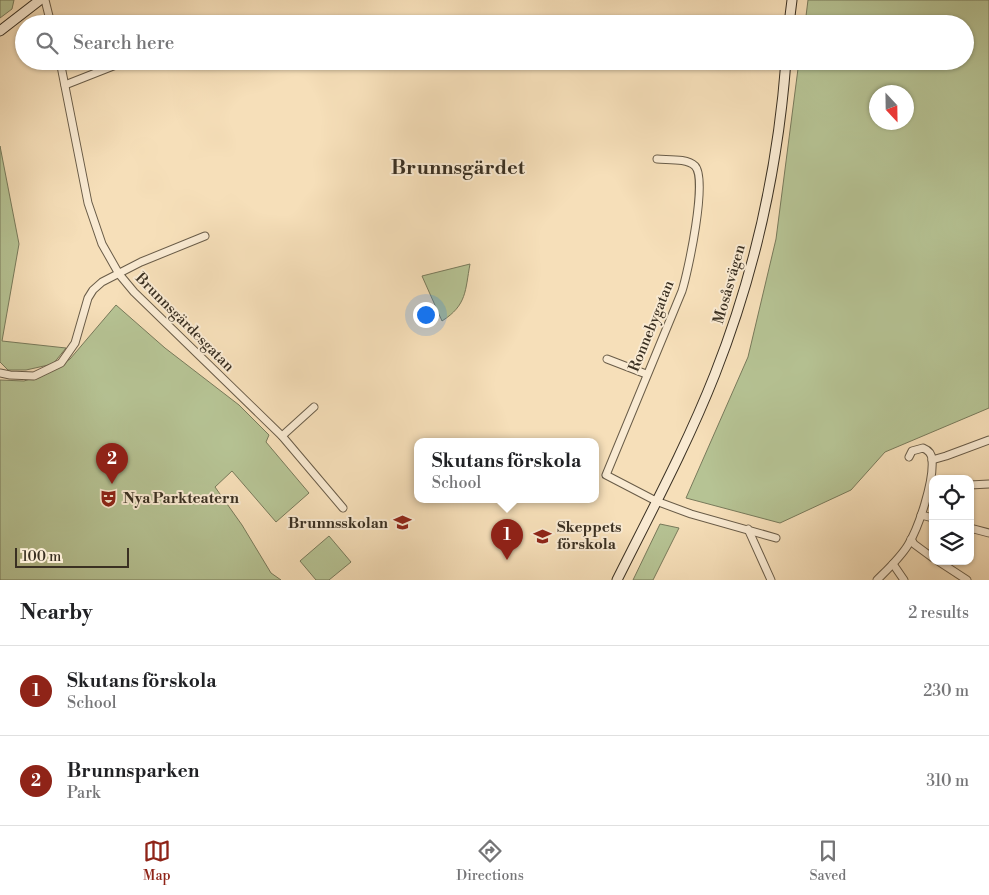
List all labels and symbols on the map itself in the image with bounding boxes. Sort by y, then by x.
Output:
north arrow [869,85,914,130]
district label: Brunnsgärdet [391,156,526,181]
street label: Mosåsvägen [709,242,750,326]
street label: Brunnsgärdesgatan [130,268,238,376]
street label: Ronnebygatan [624,278,678,375]
your location [413,302,439,328]
pin: 2 [96,443,128,484]
theatre icon: Nya Parkteatern [99,488,119,508]
place label: Nya Parkteatern [123,489,240,508]
school or university icon: Brunnsskolan [392,513,412,533]
place label: Brunnsskolan [288,514,389,533]
place label: Skeppets förskola [557,518,621,554]
pin: 1 [491,519,523,560]
school or university icon: Skeppets förskola [533,526,553,546]
scale bar [15,545,129,568]

